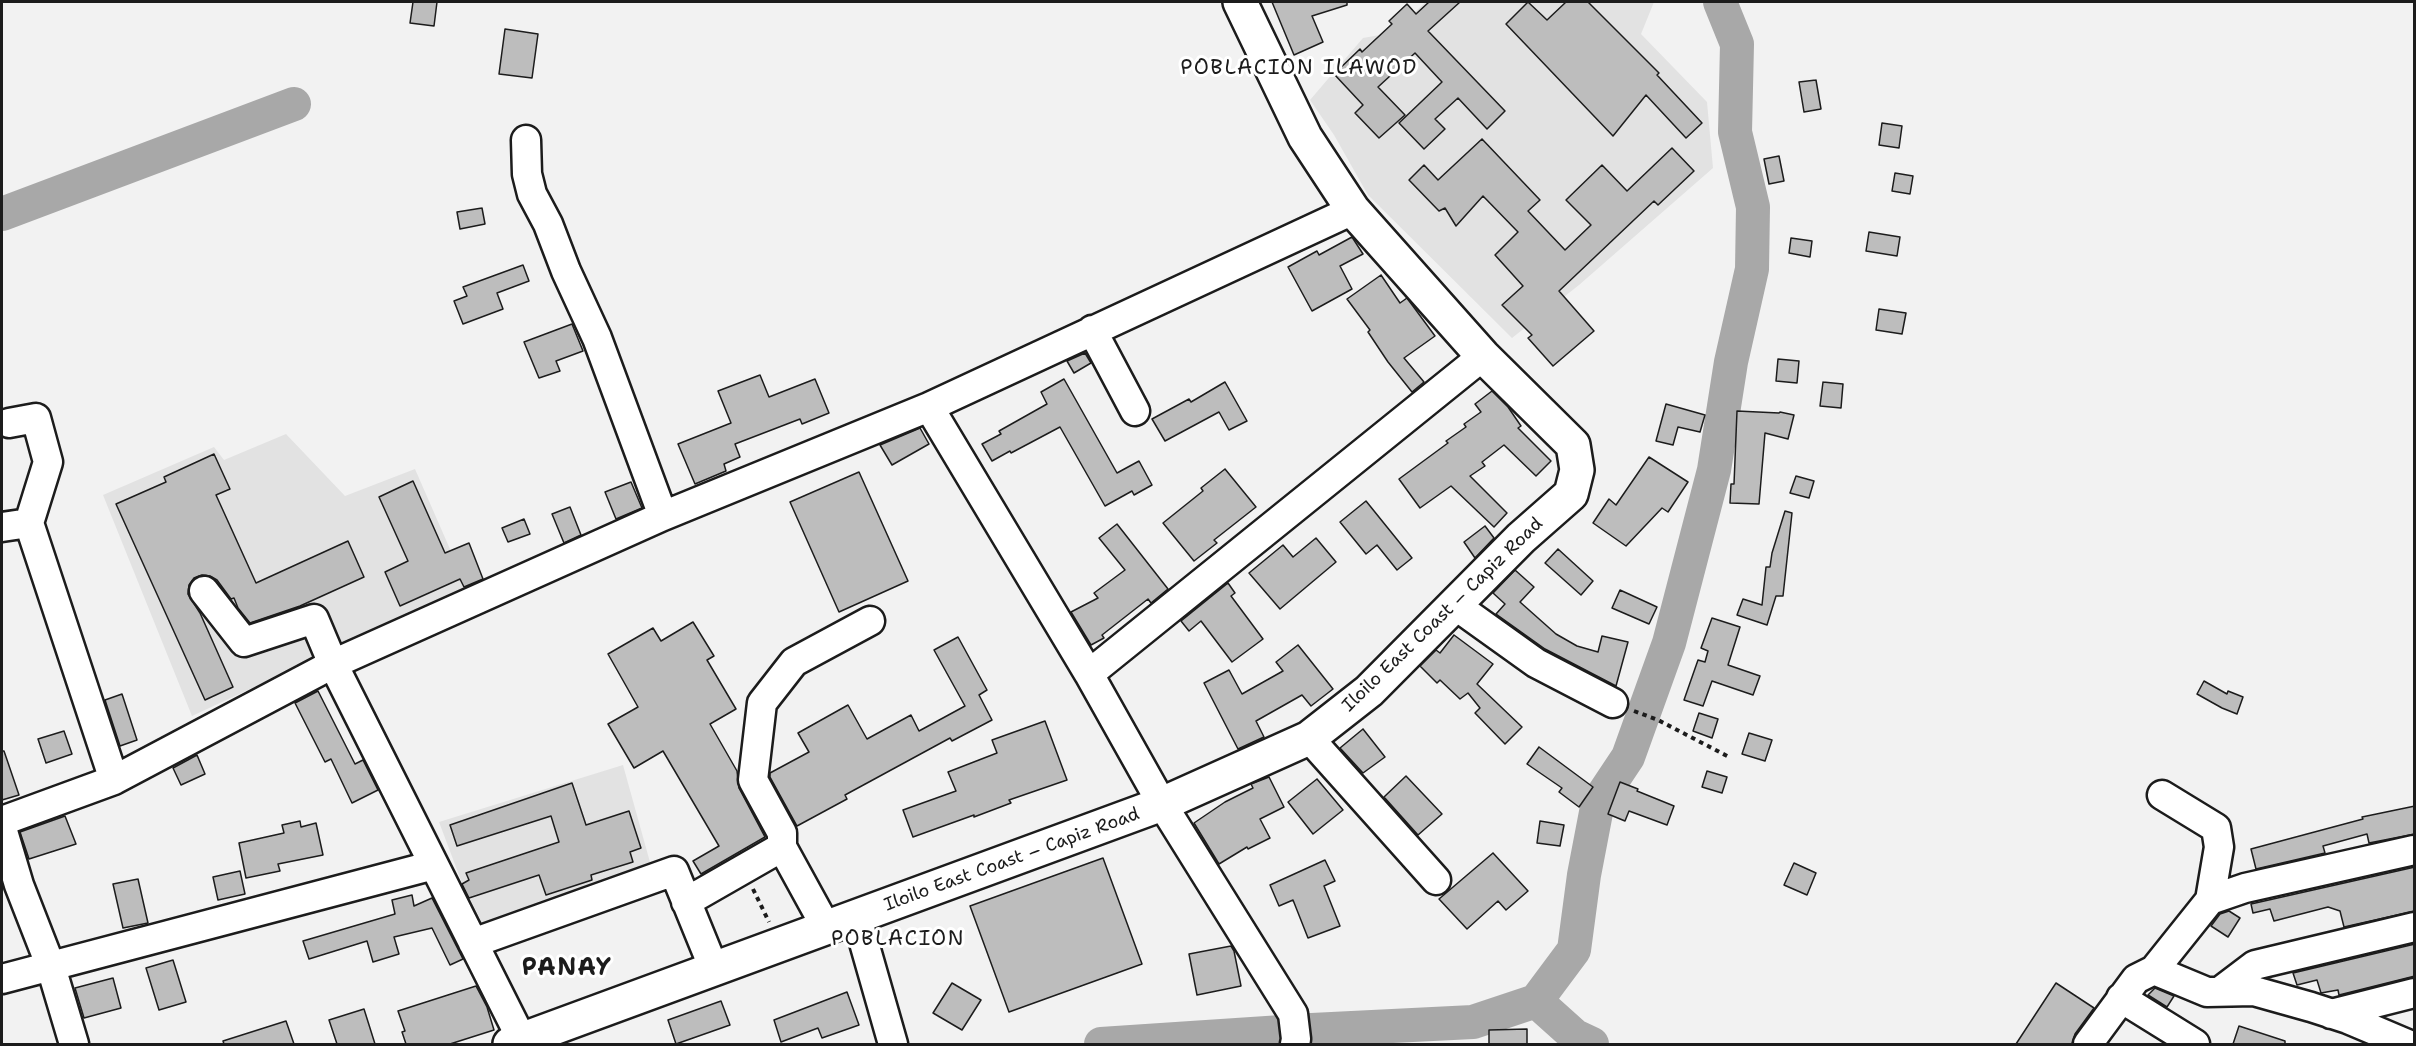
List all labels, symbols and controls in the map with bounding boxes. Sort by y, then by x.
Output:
district label: POBLACION ILAWOD [1180,56,1418,82]
street label: Iloilo East Coast – Capiz Road [1338,513,1548,717]
street label: Iloilo East Coast – Capiz Road [881,804,1143,916]
district label: POBLACION [831,927,965,953]
district label: PANAY [522,955,612,983]

